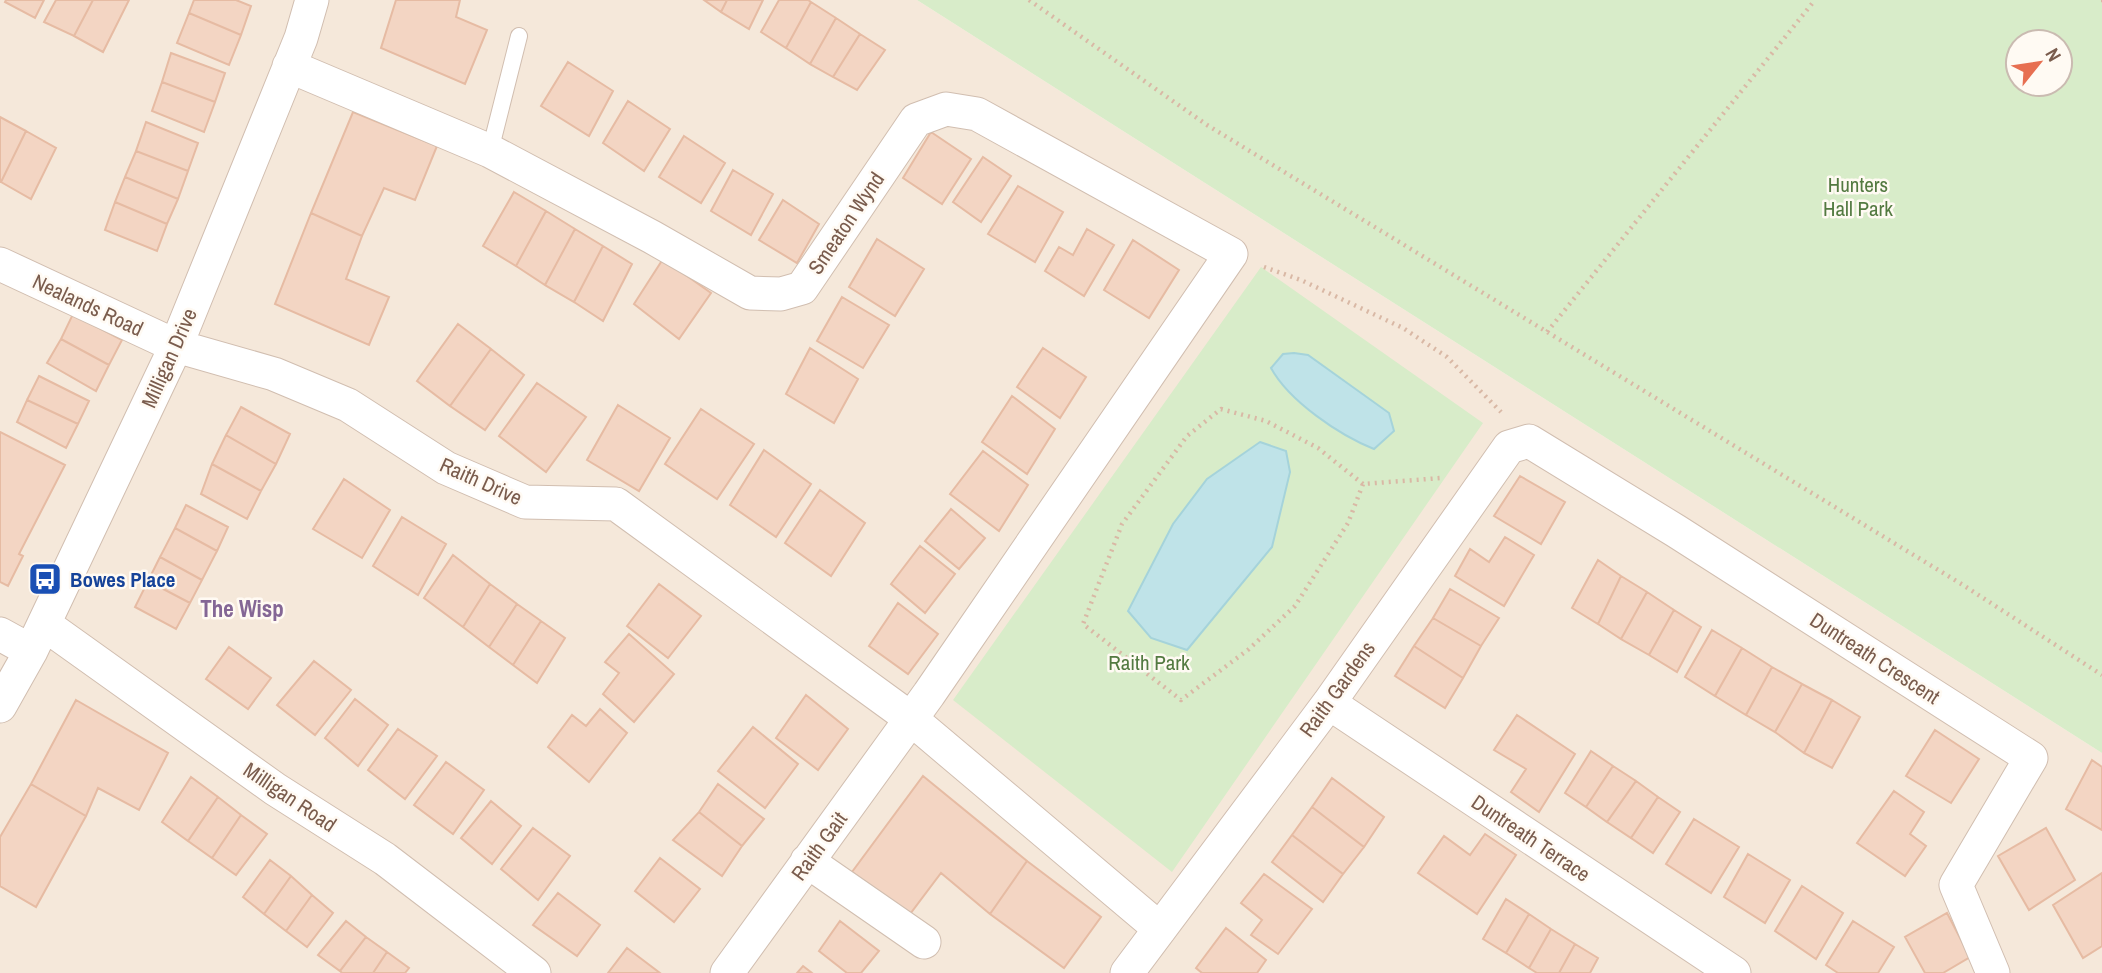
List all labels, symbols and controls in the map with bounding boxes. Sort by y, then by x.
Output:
north arrow [2004,28,2074,98]
text: N [2040,43,2068,66]
street label: Smeaton Wynd [801,166,891,280]
park label: Hunters Hall Park [1823,170,1893,223]
street label: Nealands Road [28,267,148,343]
street label: Milligan Drive [134,304,204,412]
street label: Raith Drive [435,450,527,512]
bus stop icon: Bowes Place [26,560,64,598]
place label: Bowes Place [70,565,175,594]
district label: The Wisp [200,593,284,624]
street label: Duntreath Crescent [1804,605,1946,711]
street label: Raith Gardens [1292,635,1382,743]
park label: Raith Park [1108,648,1190,677]
street label: Milligan Road [238,755,342,839]
street label: Duntreath Terrace [1466,788,1596,888]
street label: Raith Gait [784,806,854,886]

